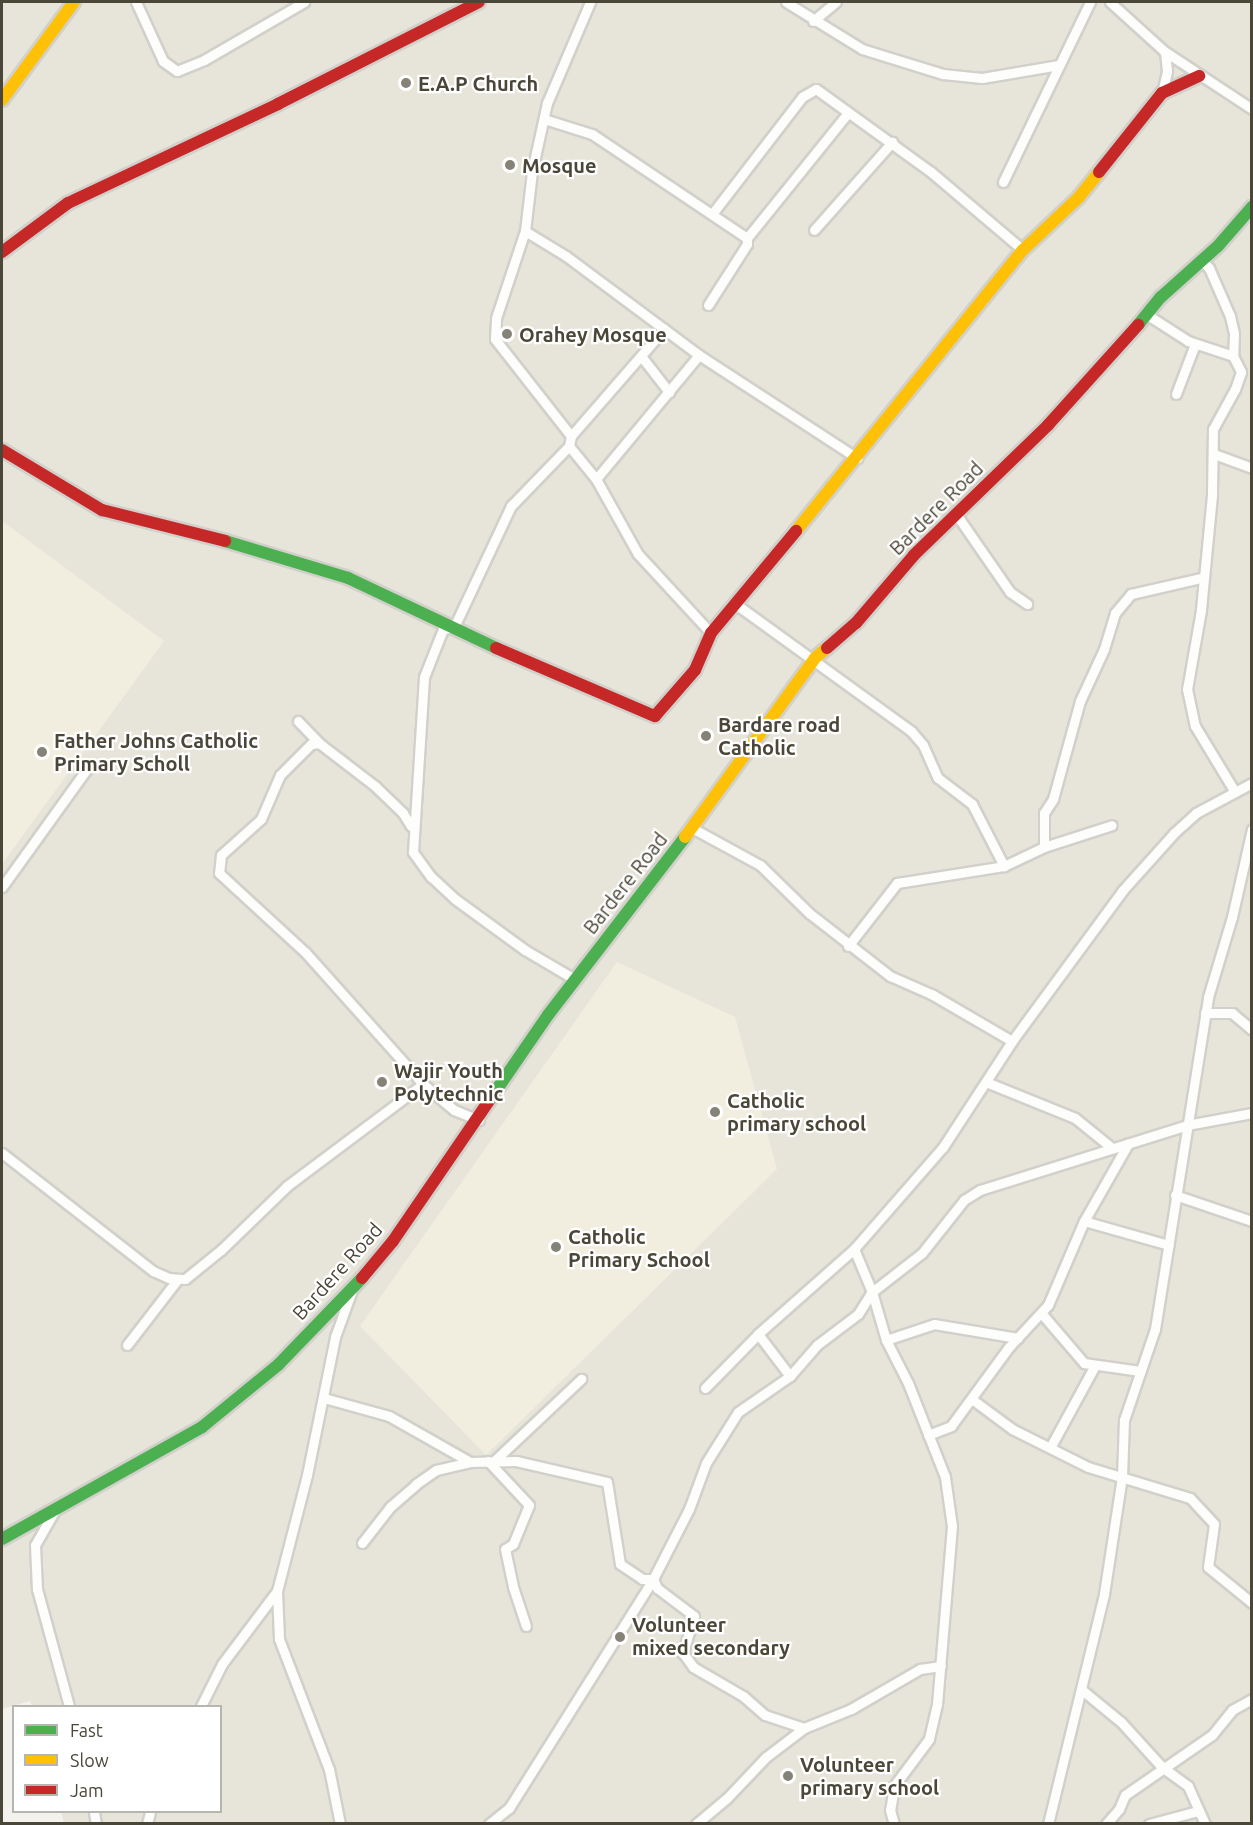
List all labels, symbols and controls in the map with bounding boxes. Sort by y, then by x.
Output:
place label: E.A.P Church [418,71,538,95]
marker: E.A.P Church [399,76,413,90]
place label: Mosque [522,153,596,177]
marker: Mosque [503,158,517,172]
place label: Orahey Mosque [519,322,667,346]
marker: Orahey Mosque [500,327,514,341]
street label: Bardere Road [884,456,988,560]
place label: Bardare road Catholic [718,712,840,759]
place label: Father Johns Catholic Primary Scholl [54,728,258,775]
marker: Bardare road Catholic [699,729,713,743]
marker: Father Johns Catholic Primary Scholl [35,745,49,759]
street label: Bardere Road [578,827,672,939]
place label: Wajir Youth Polytechnic [394,1058,503,1105]
marker: Wajir Youth Polytechnic [375,1075,389,1089]
place label: Catholic primary school [727,1088,866,1135]
marker: Catholic primary school [708,1105,722,1119]
street label: Bardere Road [287,1217,387,1325]
place label: Catholic Primary School [568,1224,710,1271]
marker: Catholic Primary School [549,1240,563,1254]
place label: Volunteer mixed secondary [632,1613,790,1660]
marker: Volunteer mixed secondary [613,1630,627,1644]
legend [12,1705,222,1813]
text: Fast [70,1720,103,1740]
text: Slow [70,1750,109,1770]
place label: Volunteer primary school [800,1752,939,1799]
marker: Volunteer primary school [781,1769,795,1783]
text: Jam [70,1780,104,1800]

